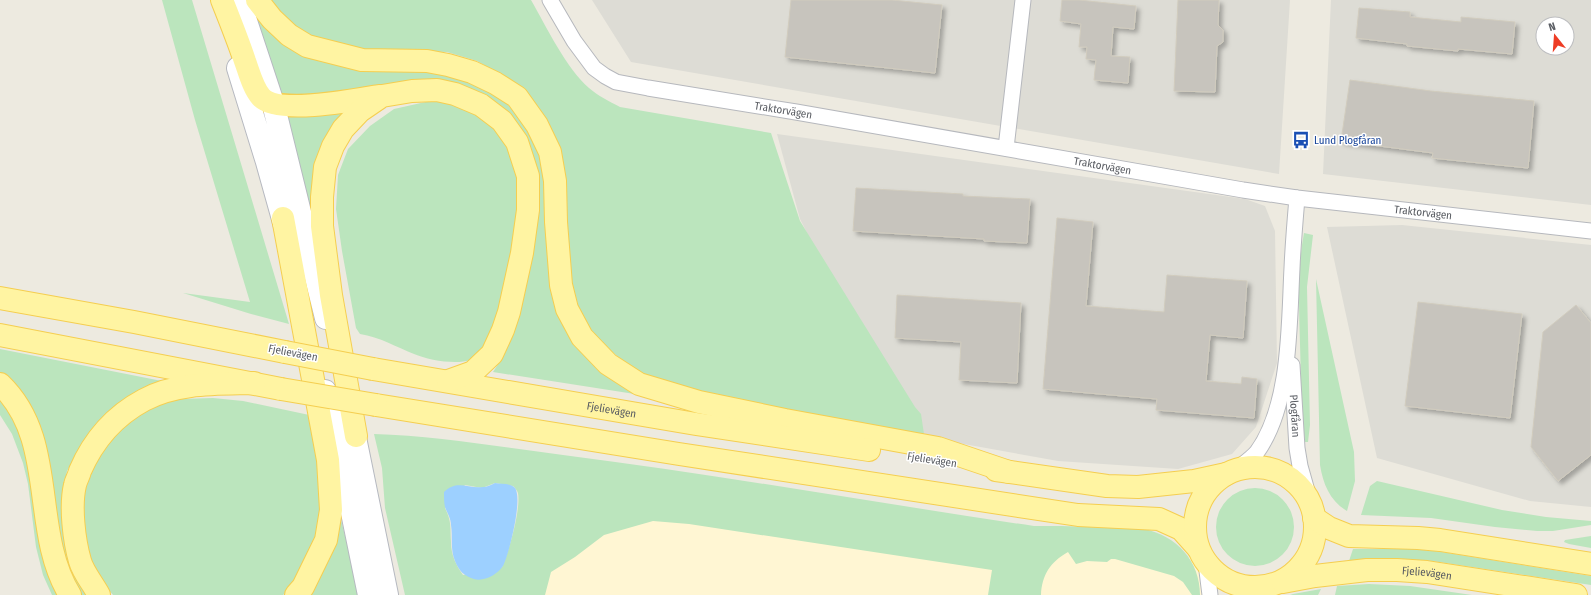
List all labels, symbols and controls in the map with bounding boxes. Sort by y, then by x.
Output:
north arrow [1535,16,1575,56]
text: N [1547,20,1557,34]
street label: Traktorvägen [754,99,813,121]
bus stop icon: Lund Plogfåran [1291,130,1311,150]
place label: Lund Plogfåran [1314,134,1381,147]
street label: Traktorvägen [1073,154,1132,177]
street label: Traktorvägen [1394,202,1453,222]
street label: Fjelievägen [267,342,319,364]
street label: Plogfåran [1287,394,1303,438]
street label: Fjelievägen [586,399,637,420]
street label: Fjelievägen [906,450,958,470]
street label: Fjelievägen [1402,564,1453,582]

